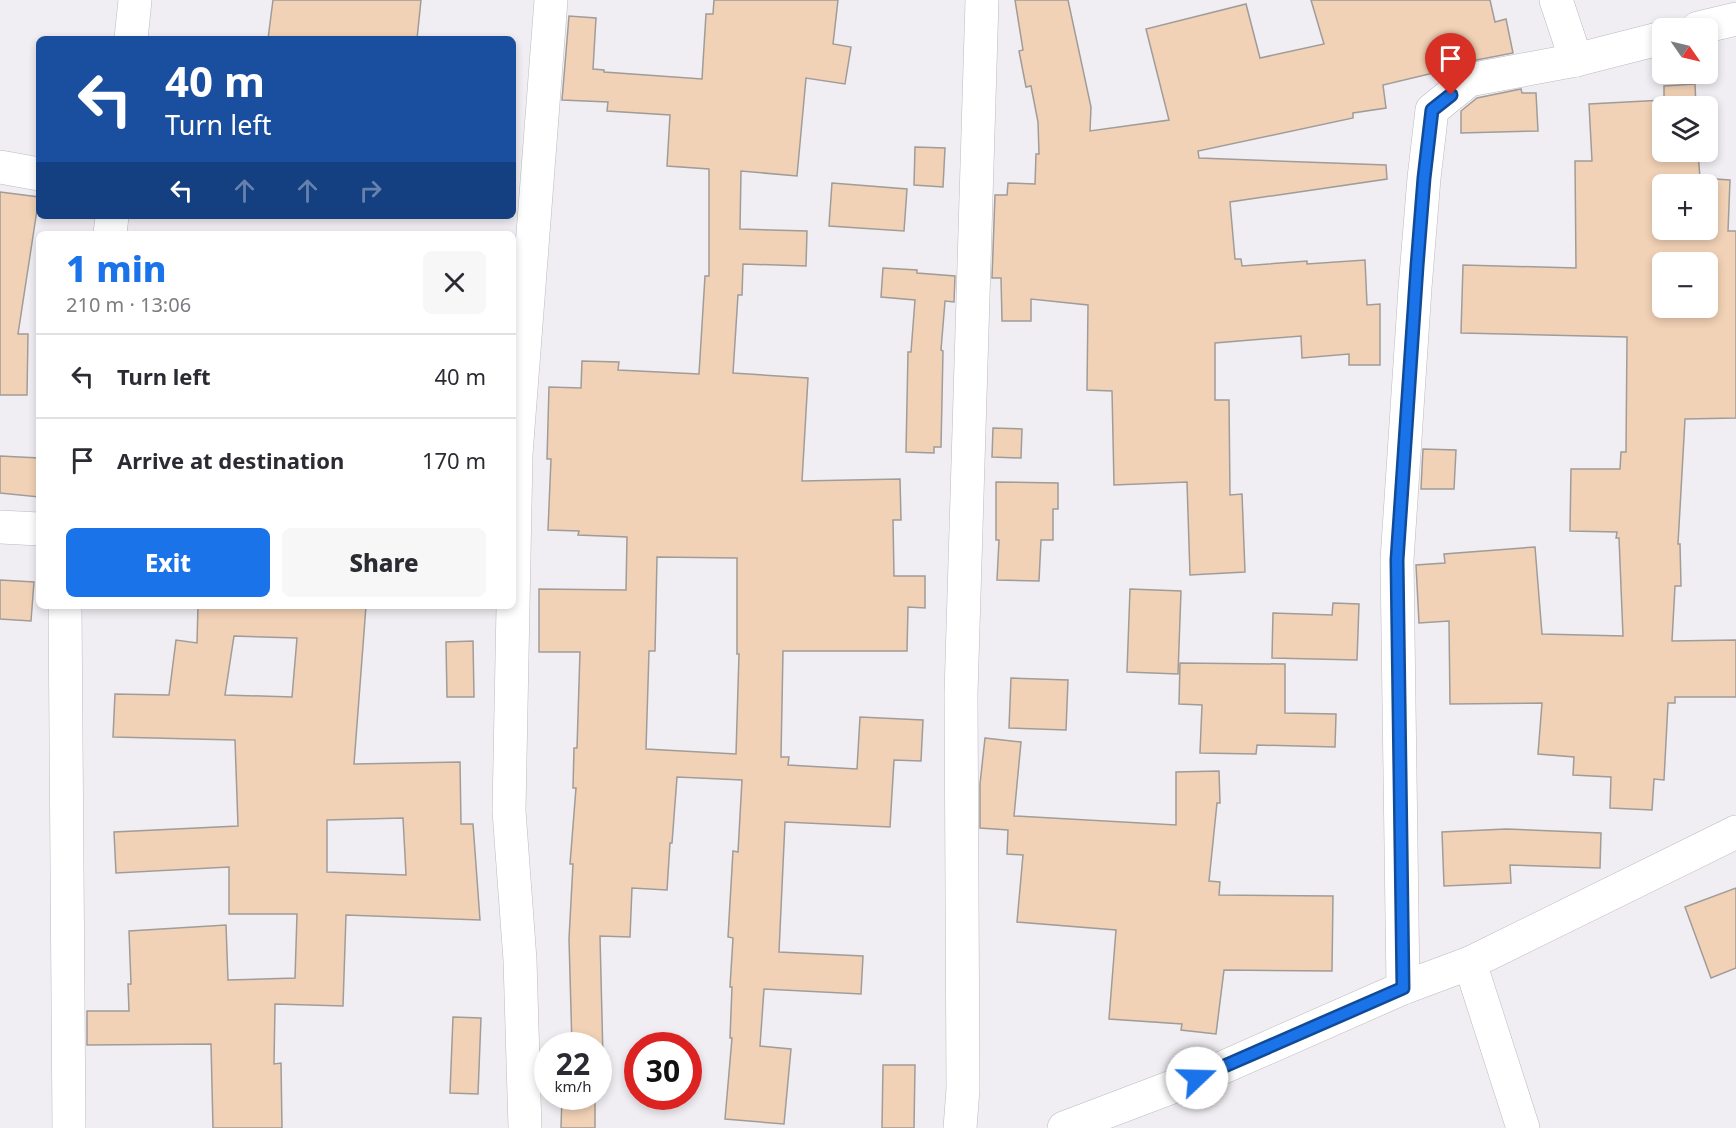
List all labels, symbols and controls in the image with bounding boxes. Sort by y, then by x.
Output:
north arrow [1652,18,1718,84]
map controls [1652,18,1718,318]
pin [1425,33,1476,95]
icon: arrive [1434,42,1467,75]
text: 40 m [165,52,265,109]
icon: left [66,60,144,138]
button: layers [1652,96,1718,162]
text: Turn left [165,106,271,143]
icon: left [165,174,198,207]
icon: ahead [228,174,261,207]
icon: ahead [291,174,324,207]
icon: right [354,174,387,207]
button: + [1652,174,1718,240]
text: 1 min [66,244,167,293]
button: close [423,251,486,314]
button: − [1652,252,1718,318]
text: 210 m · 13:06 [66,291,191,318]
icon: left [66,360,99,393]
text: Turn left [117,361,211,391]
text: 40 m [435,361,486,391]
icon: arrive [66,444,99,477]
text: Arrive at destination [117,445,344,475]
text: 170 m [422,445,486,475]
button: Exit [66,528,270,597]
button: Share [282,528,486,597]
speed limit sign: 30 [624,1032,702,1110]
text: 22 [556,1043,590,1084]
position arrow [1165,1046,1229,1110]
text: km/h [555,1076,591,1096]

